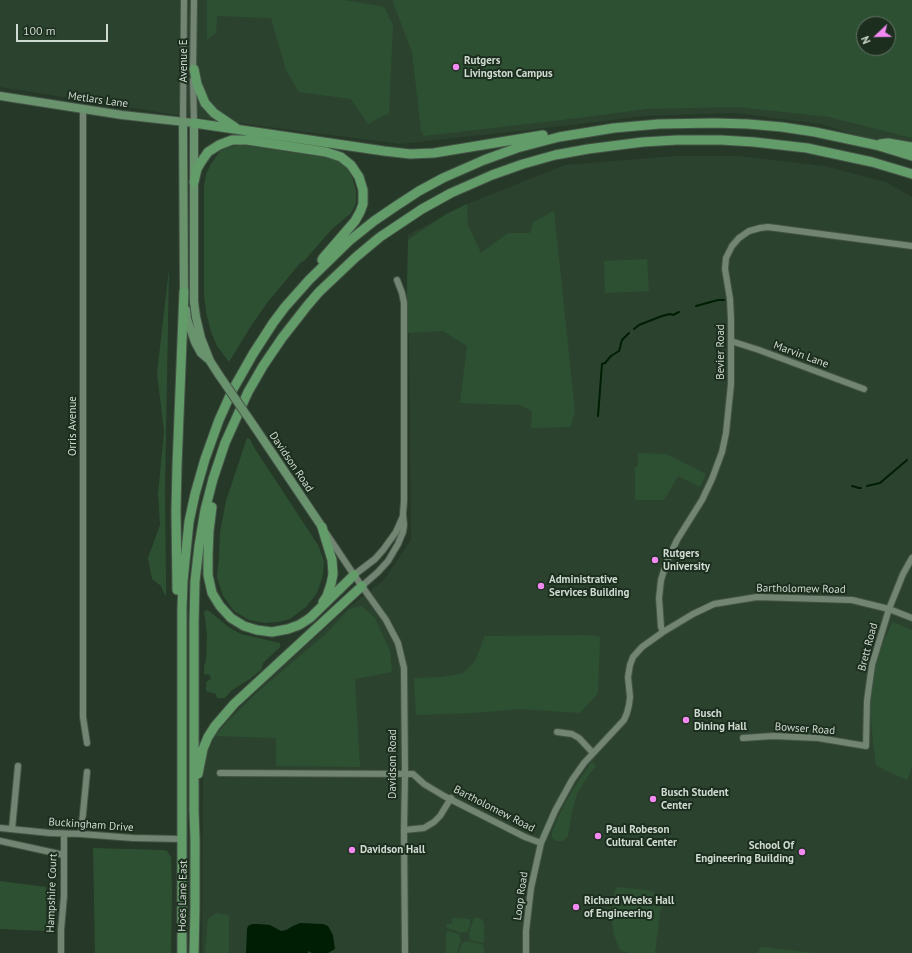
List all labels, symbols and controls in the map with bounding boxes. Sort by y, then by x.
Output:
scale bar [18,16,110,42]
north arrow [856,16,896,56]
text: 100 m [23,23,56,38]
text: N [858,34,874,46]
street label: Avenue E [177,39,191,83]
place label: Rutgers Livingston Campus [464,54,553,80]
marker: Rutgers Livingston Campus [451,62,461,72]
street label: Metlars Lane [67,89,129,111]
street label: Bevier Road [714,324,728,380]
street label: Marvin Lane [772,339,830,371]
street label: Orris Avenue [66,396,80,456]
street label: Davidson Road [266,429,316,495]
place label: Rutgers University [663,547,710,573]
marker: Rutgers University [650,555,660,565]
place label: Administrative Services Building [549,573,629,599]
marker: Administrative Services Building [536,581,546,591]
street label: Bartholomew Road [756,582,846,596]
street label: Brett Road [855,621,881,673]
place label: Busch Dining Hall [694,707,747,733]
marker: Busch Dining Hall [681,715,691,725]
street label: Bowser Road [774,720,836,738]
street label: Davidson Road [386,729,400,799]
street label: Bartholomew Road [451,783,537,835]
place label: Busch Student Center [661,786,729,812]
marker: Busch Student Center [648,794,658,804]
street label: Buckingham Drive [48,815,134,835]
place label: Paul Robeson Cultural Center [606,823,677,849]
marker: Paul Robeson Cultural Center [593,831,603,841]
place label: School Of Engineering Building [695,839,794,865]
place label: Davidson Hall [360,843,425,857]
marker: Davidson Hall [347,845,357,855]
marker: School Of Engineering Building [797,847,807,857]
street label: Hampshire Court [44,853,60,933]
street label: Hoes Lane East [176,860,190,932]
street label: Loop Road [511,871,531,921]
place label: Richard Weeks Hall of Engineering [584,894,674,920]
marker: Richard Weeks Hall of Engineering [571,902,581,912]

